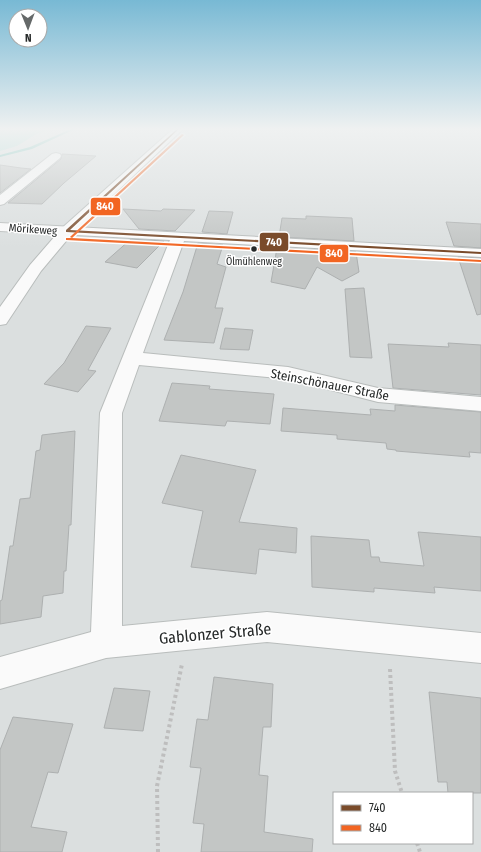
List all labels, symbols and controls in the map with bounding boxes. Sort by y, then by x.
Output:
north arrow [8,8,48,48]
text: N [25,31,32,44]
line badge: 840 [90,197,121,216]
text: 840 [96,200,114,213]
street label: Mörikeweg [8,221,58,238]
line badge: 740 [259,232,289,252]
text: 740 [266,236,282,249]
marker: Ölmühlenweg [249,244,259,254]
line badge: 840 [319,244,349,263]
text: 840 [325,247,343,260]
place label: Ölmühlenweg [226,255,282,268]
street label: Steinschönauer Straße [269,366,390,403]
street label: Gablonzer Straße [158,619,272,648]
legend [333,792,473,844]
text: 740 [369,801,386,815]
text: 840 [369,821,387,835]

